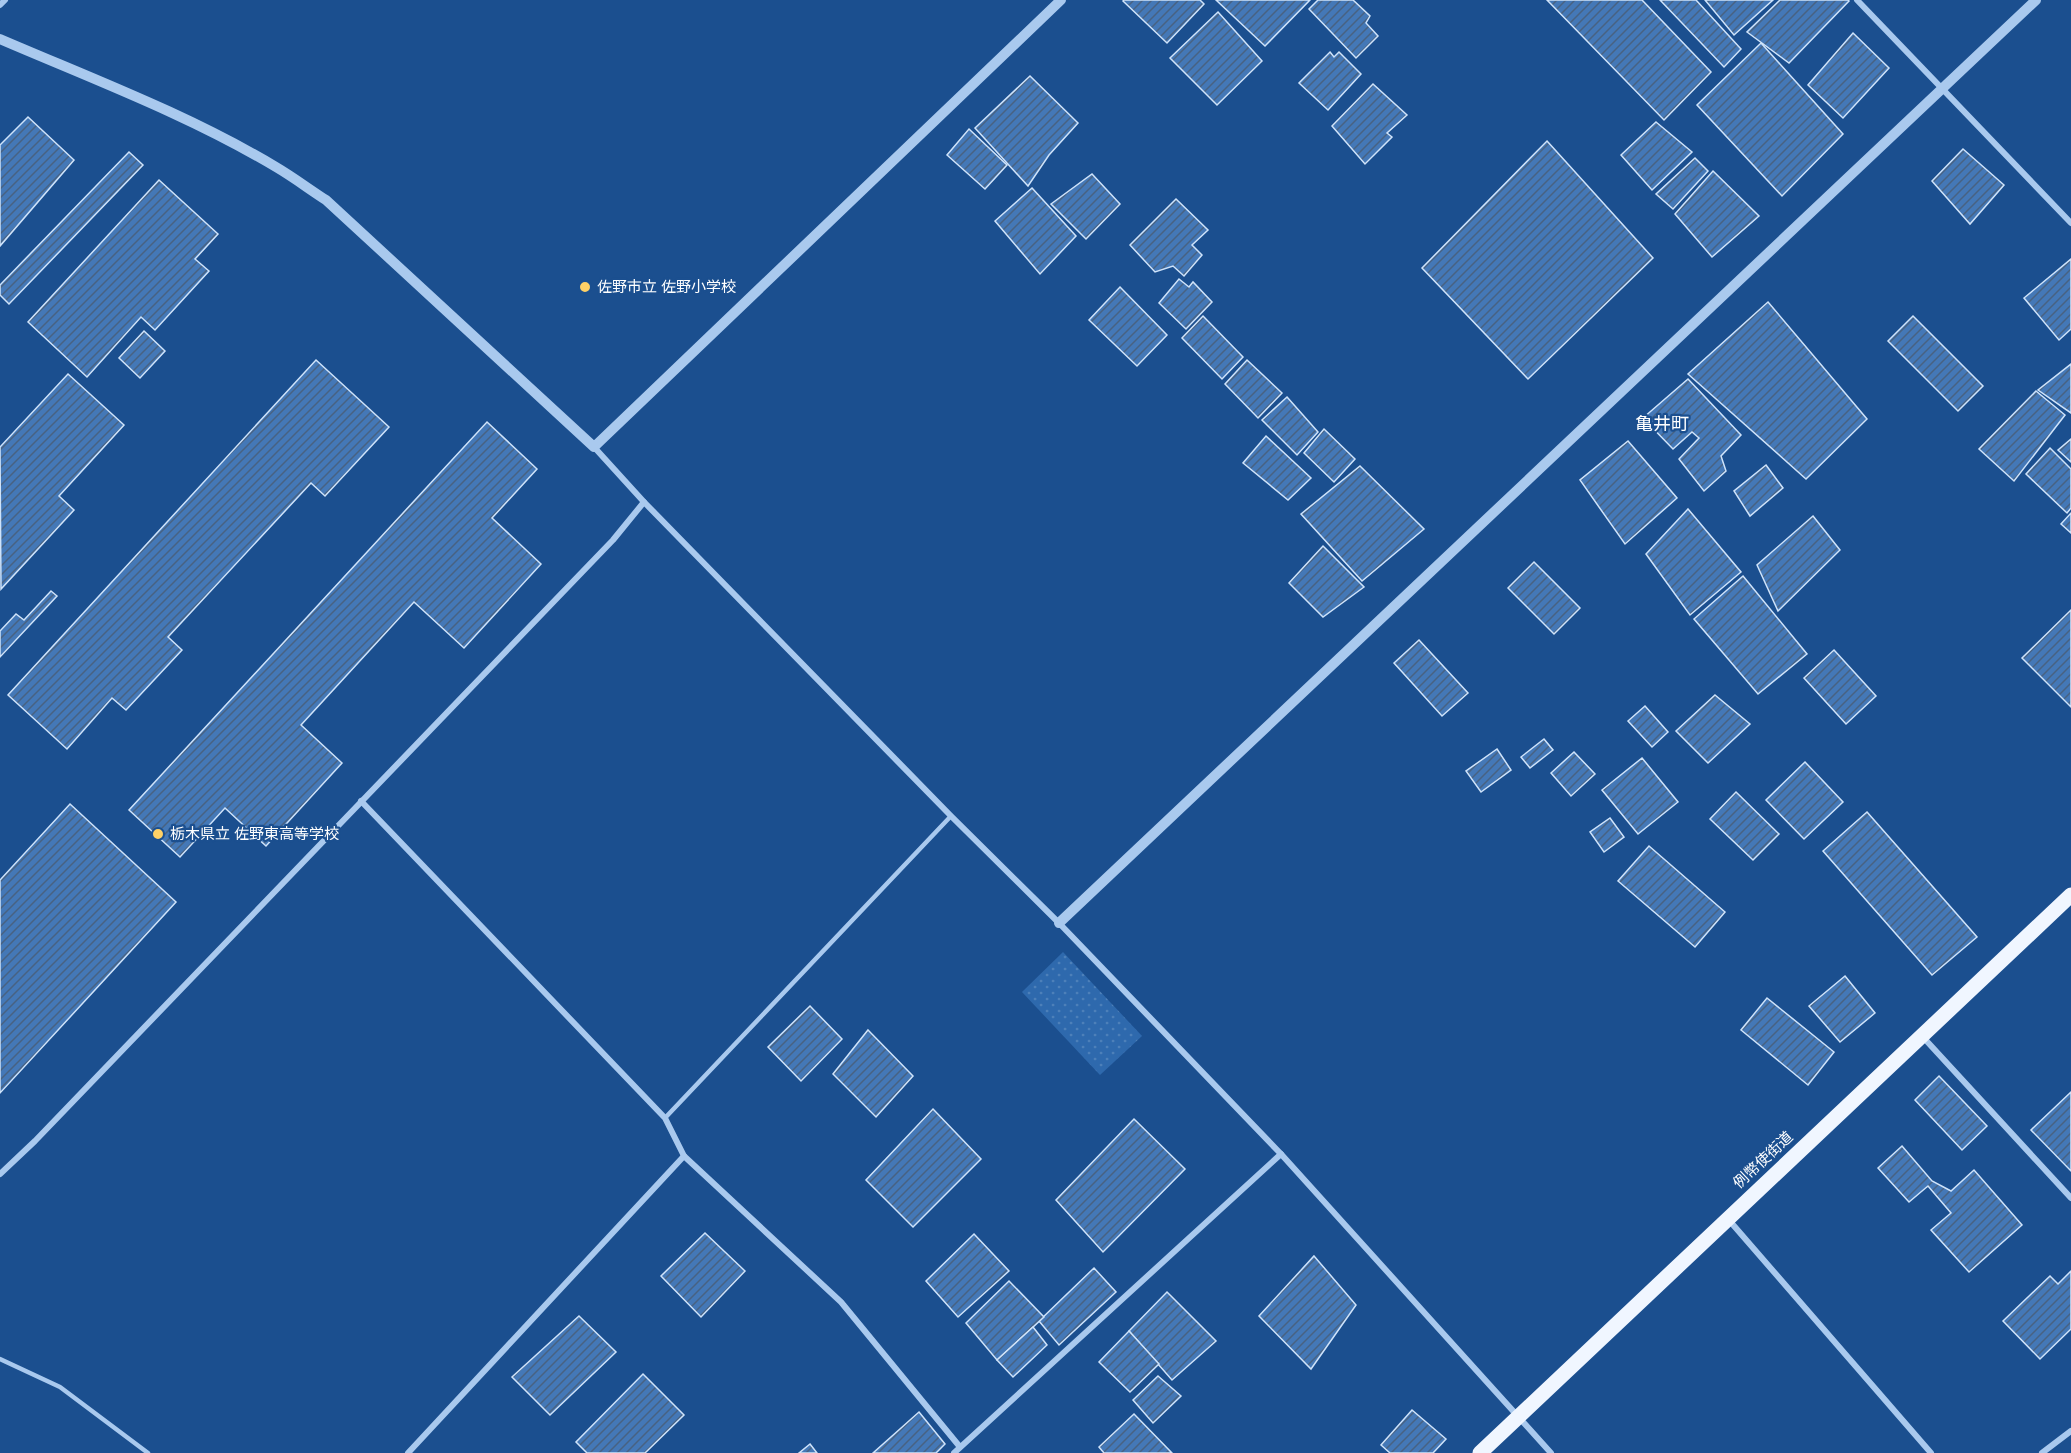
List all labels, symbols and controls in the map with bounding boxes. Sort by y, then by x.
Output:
place label: 佐野市立 佐野小学校 [597,277,736,296]
marker: 佐野市立 佐野小学校 [578,280,592,294]
district label: 亀井町 [1635,412,1689,435]
place label: 栃木県立 佐野東高等学校 [170,824,339,843]
marker: 栃木県立 佐野東高等学校 [151,827,165,841]
street label: 例幣使街道 [1729,1127,1797,1192]

